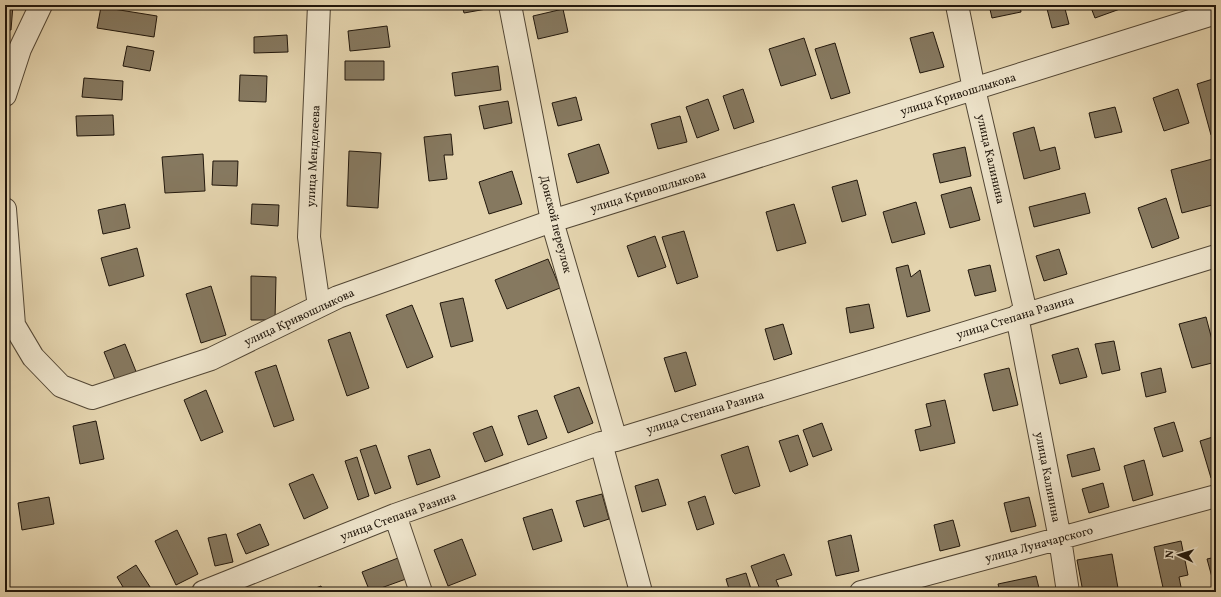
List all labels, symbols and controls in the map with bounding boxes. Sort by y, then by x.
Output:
street label: улица Кривошлыкова [898,70,1018,120]
street label: улица Менделеева [303,105,325,208]
street label: улица Калинина [972,113,1008,206]
street label: улица Кривошлыкова [588,167,708,217]
street label: Донской переулок [535,173,575,276]
street label: улица Кривошлыкова [242,285,357,351]
street label: улица Степана Разина [954,292,1076,343]
street label: улица Степана Разина [644,387,766,438]
street label: улица Калинина [1030,431,1064,524]
street label: улица Степана Разина [338,488,459,545]
street label: улица Луначарского [983,523,1095,567]
north arrow [1159,535,1199,575]
text: N [1163,550,1178,559]

